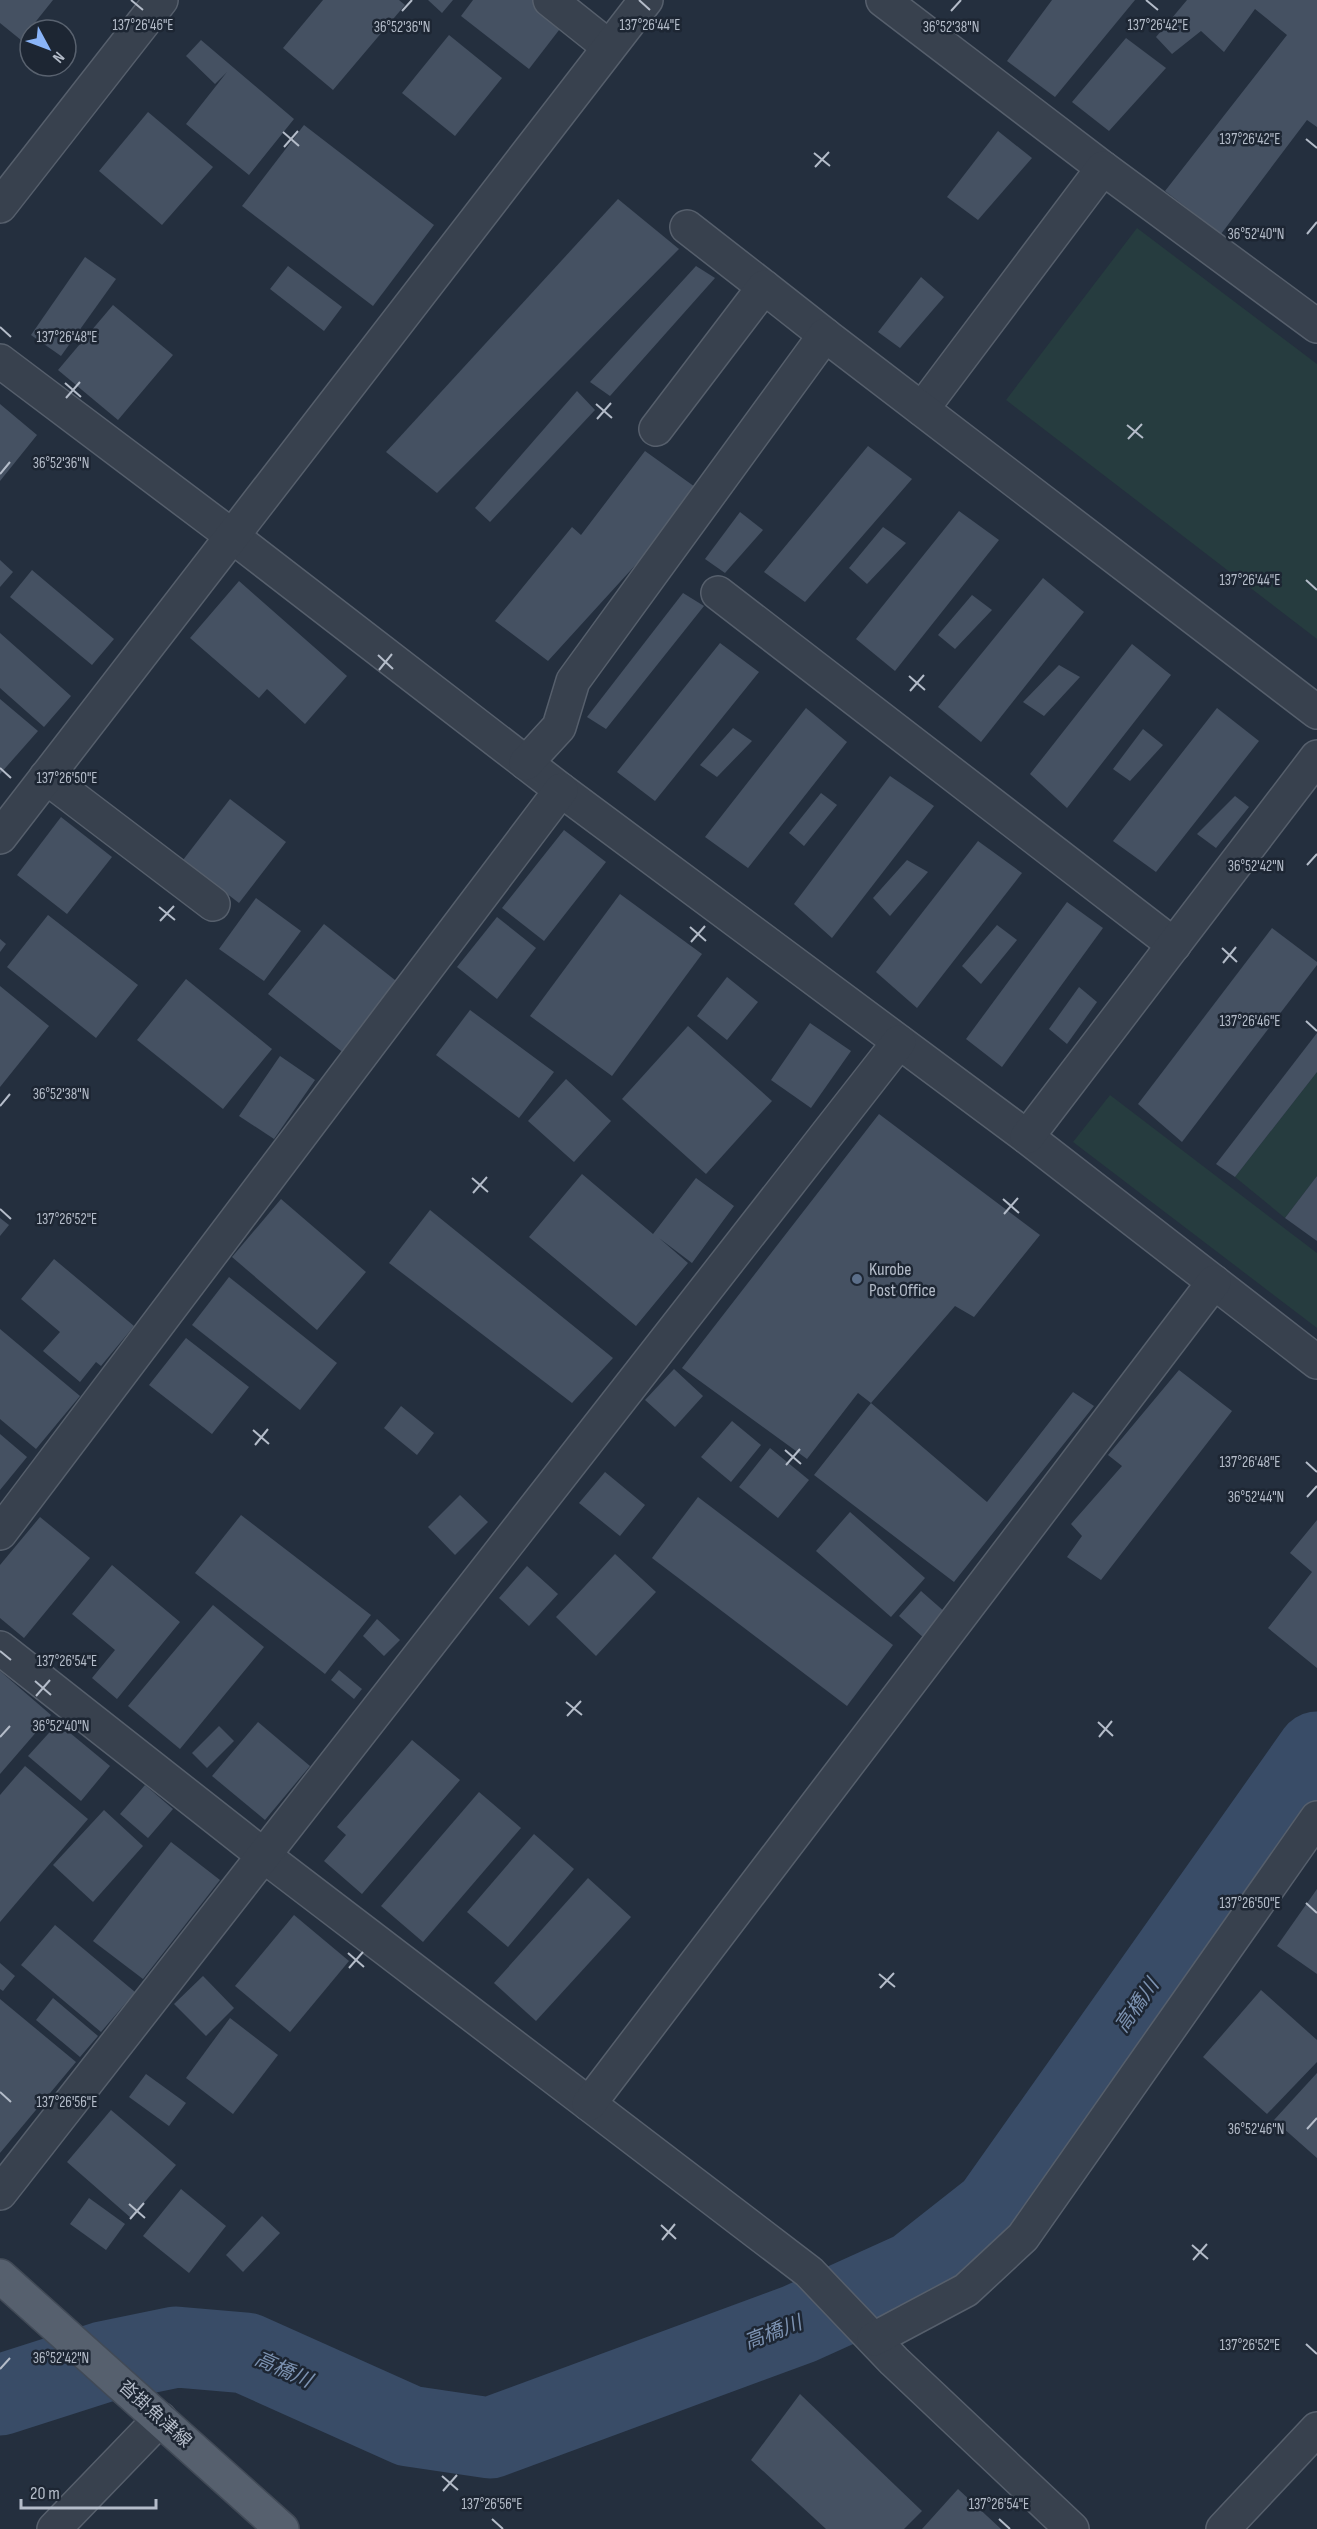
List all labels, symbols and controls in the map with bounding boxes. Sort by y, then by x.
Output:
text: 137°26'46"E [112,16,174,35]
text: 137°26'44"E [620,16,680,35]
text: 137°26'42"E [1128,16,1188,35]
north arrow [18,18,78,78]
text: 36°52'36"N [374,18,430,37]
text: 36°52'38"N [923,18,979,37]
text: N [48,47,68,66]
text: 137°26'42"E [1220,130,1280,149]
text: 36°52'40"N [1228,225,1284,244]
text: 137°26'48"E [36,328,98,347]
text: 36°52'36"N [33,454,89,473]
text: 137°26'44"E [1220,571,1280,590]
text: 137°26'50"E [37,769,97,788]
text: 36°52'42"N [1228,857,1284,876]
text: 137°26'46"E [1219,1012,1281,1031]
text: 36°52'38"N [33,1085,89,1104]
text: 137°26'52"E [37,1210,97,1229]
place label: Kurobe Post Office [869,1259,936,1301]
marker: Kurobe Post Office [850,1272,864,1286]
text: 137°26'48"E [1219,1453,1281,1472]
text: 36°52'44"N [1228,1488,1284,1507]
text: 137°26'54"E [37,1652,97,1671]
text: 36°52'40"N [33,1717,89,1736]
text: 137°26'50"E [1220,1894,1280,1913]
water label: 高橋川 [1110,1973,1165,2037]
text: 137°26'56"E [37,2093,97,2112]
text: 36°52'46"N [1228,2120,1284,2139]
water label: 高橋川 [741,2310,807,2355]
text: 137°26'52"E [1220,2336,1280,2355]
water label: 高橋川 [251,2347,317,2394]
text: 36°52'42"N [33,2349,89,2368]
street label: 沓掛魚津線 [115,2376,195,2452]
scale bar [21,2472,156,2510]
text: 20 m [30,2483,60,2504]
text: 137°26'56"E [462,2495,522,2514]
text: 137°26'54"E [969,2495,1029,2514]

